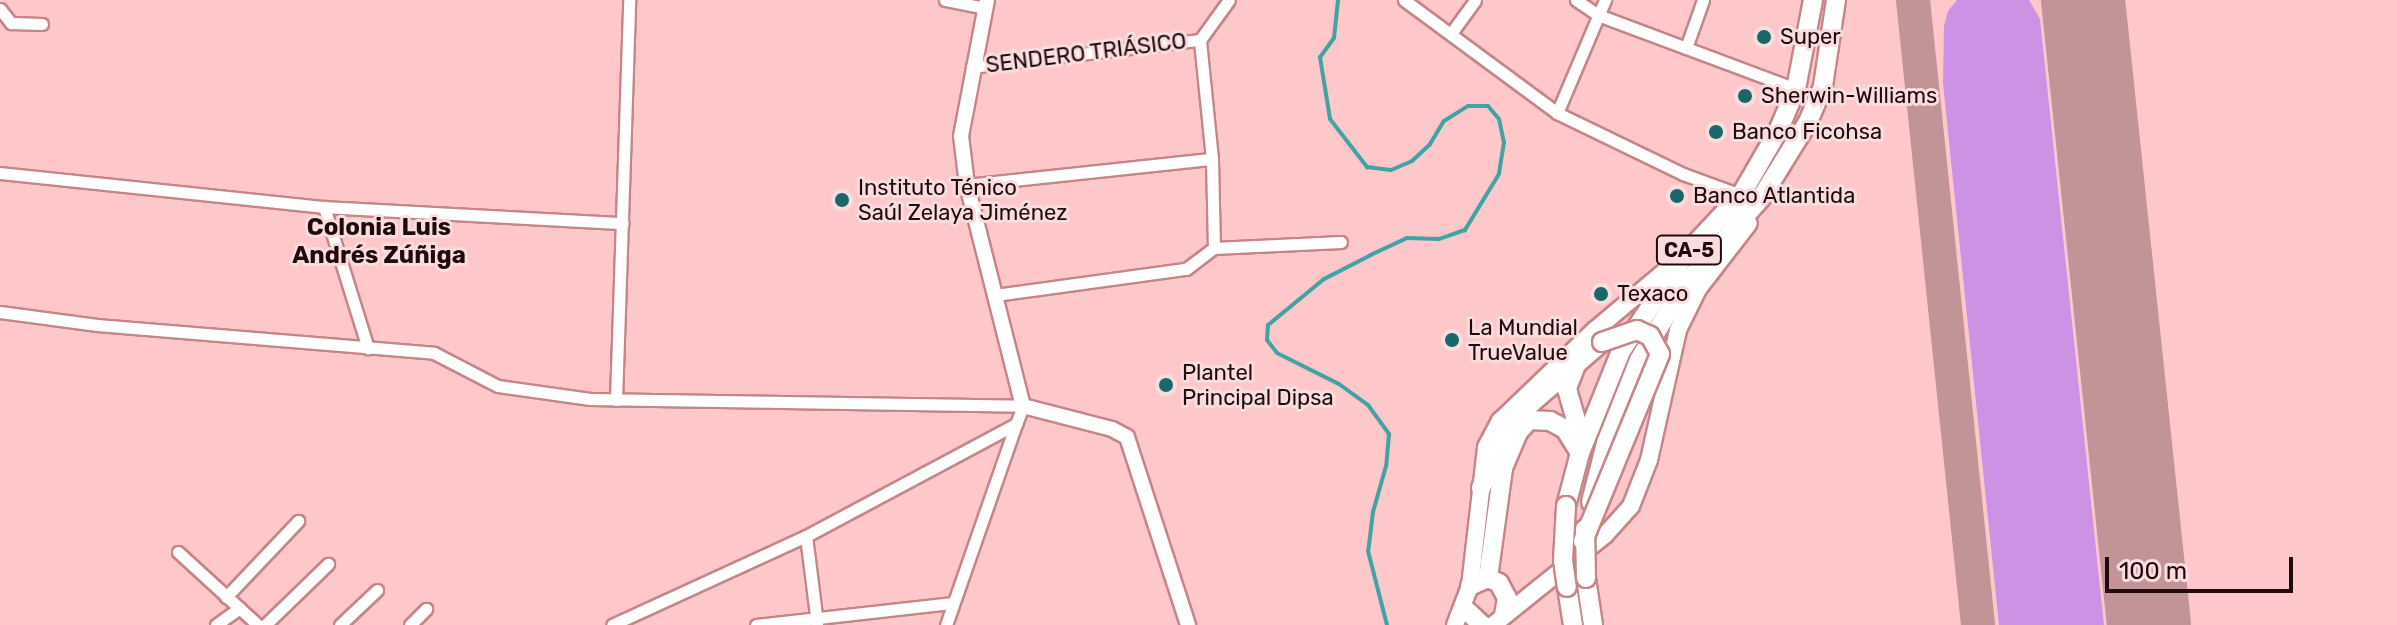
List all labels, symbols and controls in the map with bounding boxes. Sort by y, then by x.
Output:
place label: Super [1780,24,1841,50]
street label: SENDERO TRIÁSICO [984,28,1188,78]
marker: Super [1755,28,1773,46]
place label: Sherwin-Williams [1761,83,1937,109]
marker: Sherwin-Williams [1736,87,1754,105]
place label: Banco Ficohsa [1732,119,1882,145]
marker: Banco Ficohsa [1707,123,1725,141]
place label: Instituto Ténico Saúl Zelaya Jiménez [858,174,1067,226]
place label: Banco Atlantida [1693,183,1856,209]
marker: Banco Atlantida [1668,187,1686,205]
marker: Instituto Ténico Saúl Zelaya Jiménez [833,191,851,209]
district label: Colonia Luis Andrés Zúñiga [292,214,466,270]
road number: CA-5 [1655,234,1723,266]
place label: Texaco [1617,281,1688,307]
marker: Texaco [1592,285,1610,303]
place label: La Mundial TrueValue [1468,314,1578,366]
marker: La Mundial TrueValue [1443,331,1461,349]
place label: Plantel Principal Dipsa [1182,359,1334,410]
marker: Plantel Principal Dipsa [1157,376,1175,394]
scale bar [2109,541,2297,591]
text: 100 m [2119,557,2187,585]

